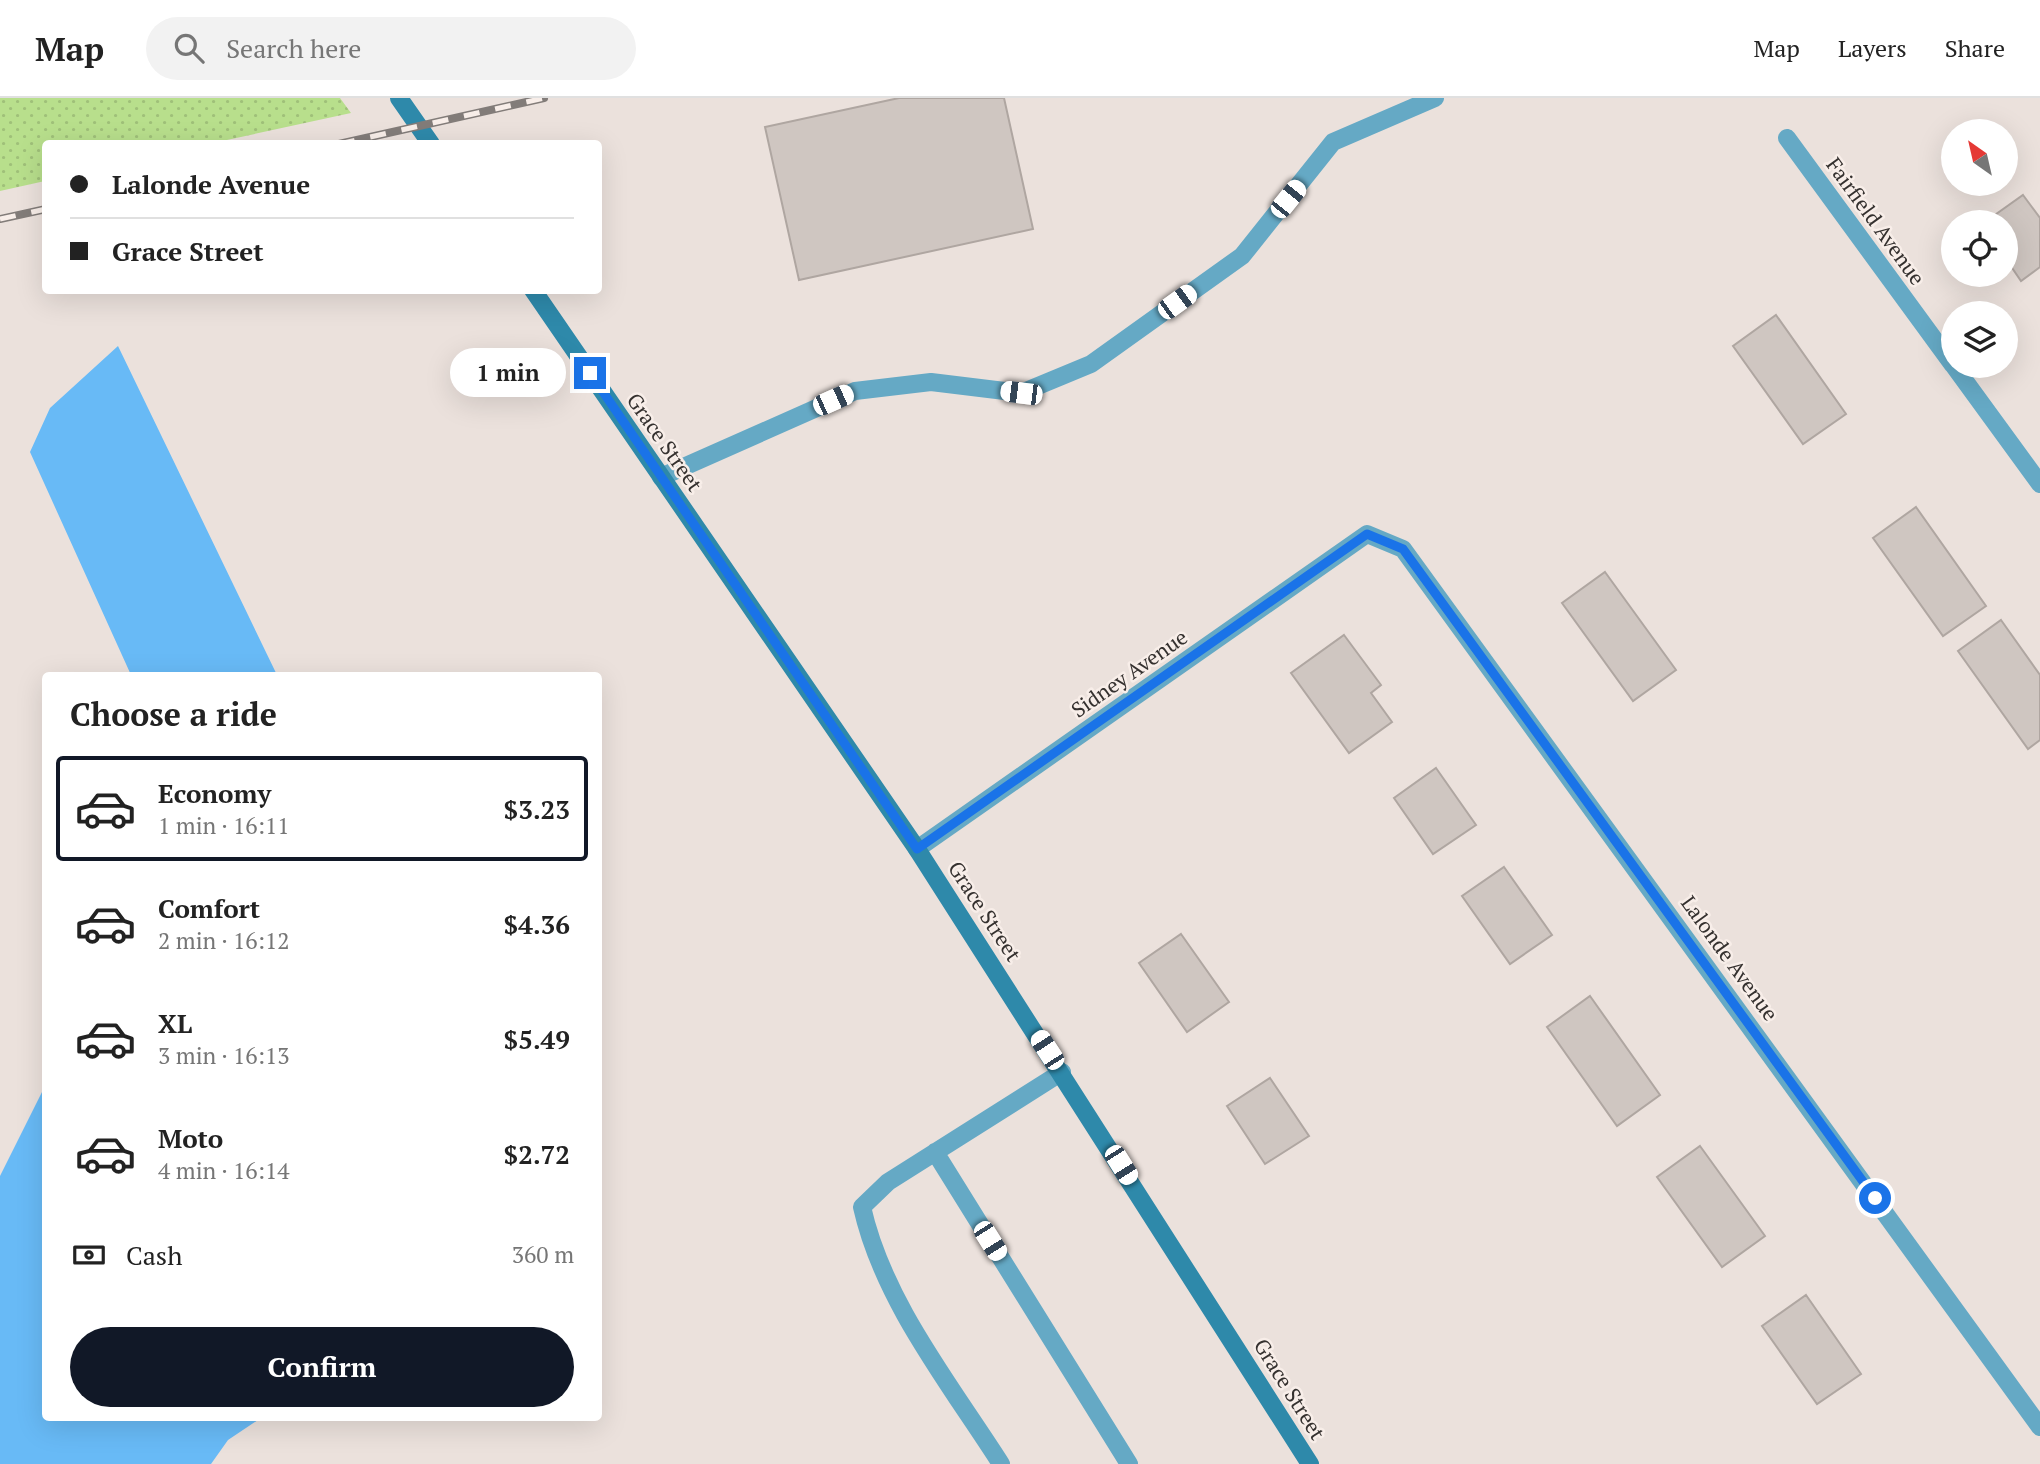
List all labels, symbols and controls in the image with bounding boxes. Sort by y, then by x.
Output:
search box [146,17,636,80]
text: Map [35,27,104,70]
icon: search [170,29,208,67]
text: Search here [226,31,361,65]
text: Map [1753,32,1800,64]
text: Layers [1838,32,1907,64]
text: Share [1945,32,2005,64]
north arrow [1941,119,2018,196]
map controls [1941,119,2018,378]
street label: Fairfield Avenue [1820,152,1932,290]
text: Lalonde Avenue [112,167,310,201]
car [1267,176,1310,222]
button: locate [1941,210,2018,287]
text: Grace Street [112,234,264,268]
car [1154,281,1201,323]
button: layers [1941,301,2018,378]
callout: 1 min [450,348,566,398]
text: 1 min [477,357,539,388]
route end [574,357,606,389]
car [999,380,1044,406]
car [810,382,857,418]
street label: Grace Street [621,387,709,497]
street label: Sidney Avenue [1065,623,1193,723]
text: Choose a ride [70,693,277,735]
text: Economy [158,776,271,810]
icon: car [74,777,137,840]
text: $3.23 [504,792,570,826]
text: 1 min · 16:11 [158,810,290,841]
street label: Grace Street [942,855,1028,967]
street label: Lalonde Avenue [1675,890,1785,1026]
text: Comfort [158,891,260,925]
icon: car [74,892,137,955]
text: $4.36 [504,907,570,941]
text: 2 min · 16:12 [158,925,290,956]
text: XL [158,1006,192,1040]
icon: car [74,1007,137,1070]
text: $5.49 [504,1022,570,1056]
car [1027,1027,1068,1073]
text: 3 min · 16:13 [158,1040,290,1071]
text: Moto [158,1121,223,1155]
icon: car [74,1122,137,1185]
text: $2.72 [504,1137,570,1171]
car [1101,1142,1142,1188]
text: 4 min · 16:14 [158,1155,290,1186]
route start [1859,1182,1891,1214]
car [970,1218,1011,1264]
icon: cash [70,1236,108,1274]
text: Cash [126,1238,182,1272]
text: 360 m [512,1239,574,1270]
button: Confirm [70,1327,574,1407]
street label: Grace Street [1248,1333,1332,1445]

